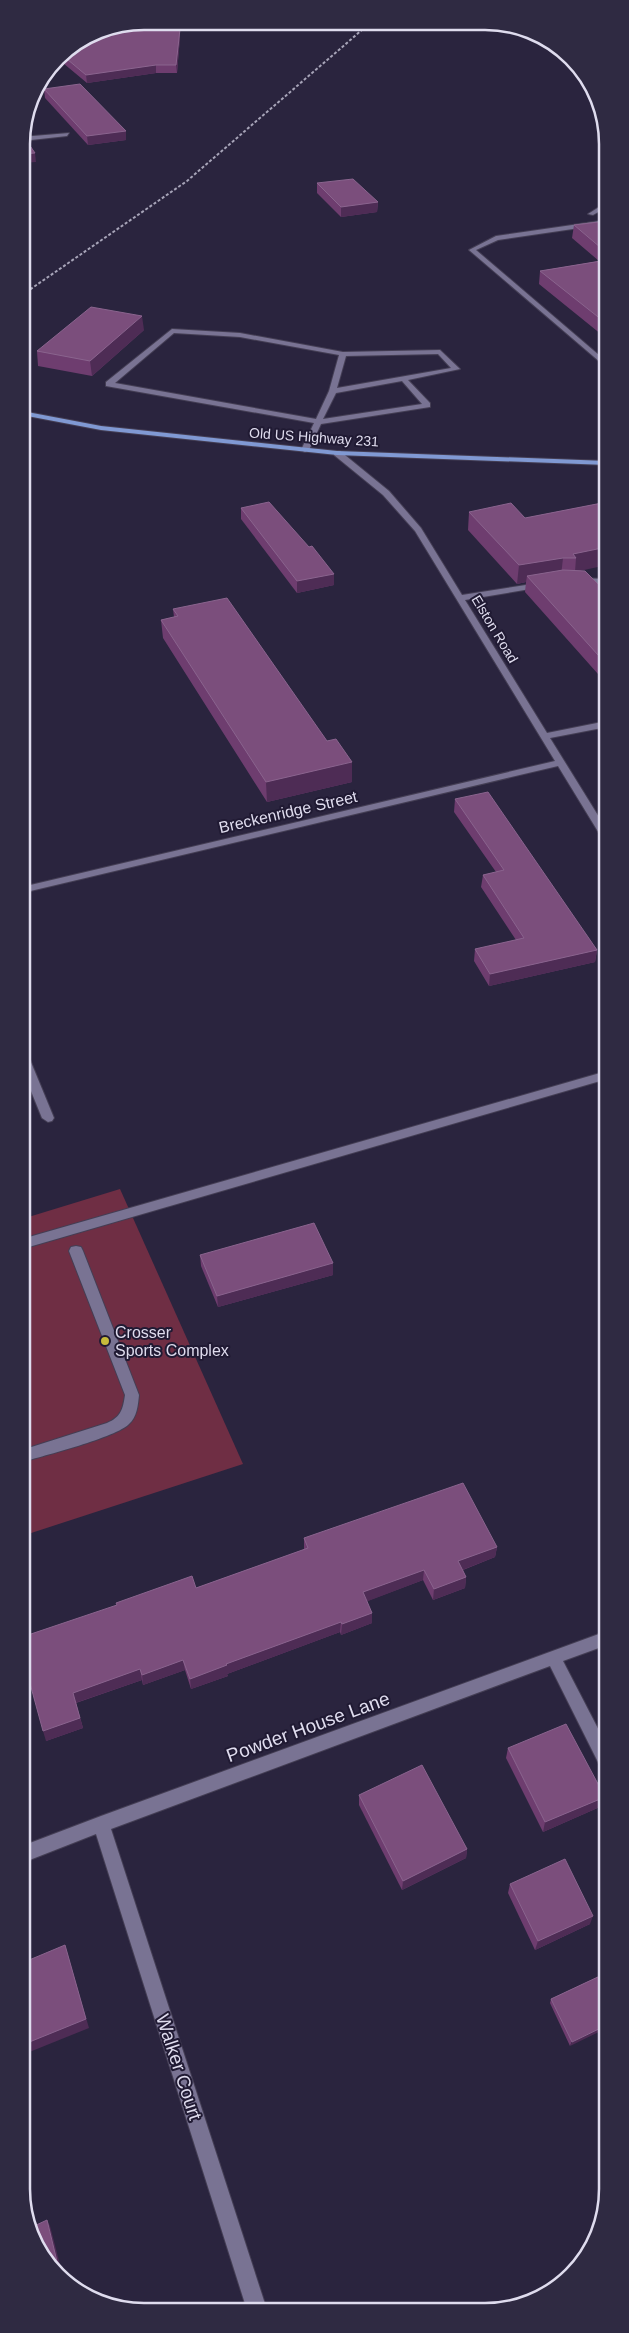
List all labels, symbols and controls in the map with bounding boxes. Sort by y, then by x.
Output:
street label: Old US Highway 231 [249,424,380,450]
street label: Elston Road [468,592,522,666]
street label: Breckenridge Street [217,788,359,836]
place label: Crosser Sports Complex [115,1324,229,1359]
marker: Crosser Sports Complex [99,1335,111,1347]
street label: Powder House Lane [224,1688,392,1766]
street label: Walker Court [152,2011,206,2123]

